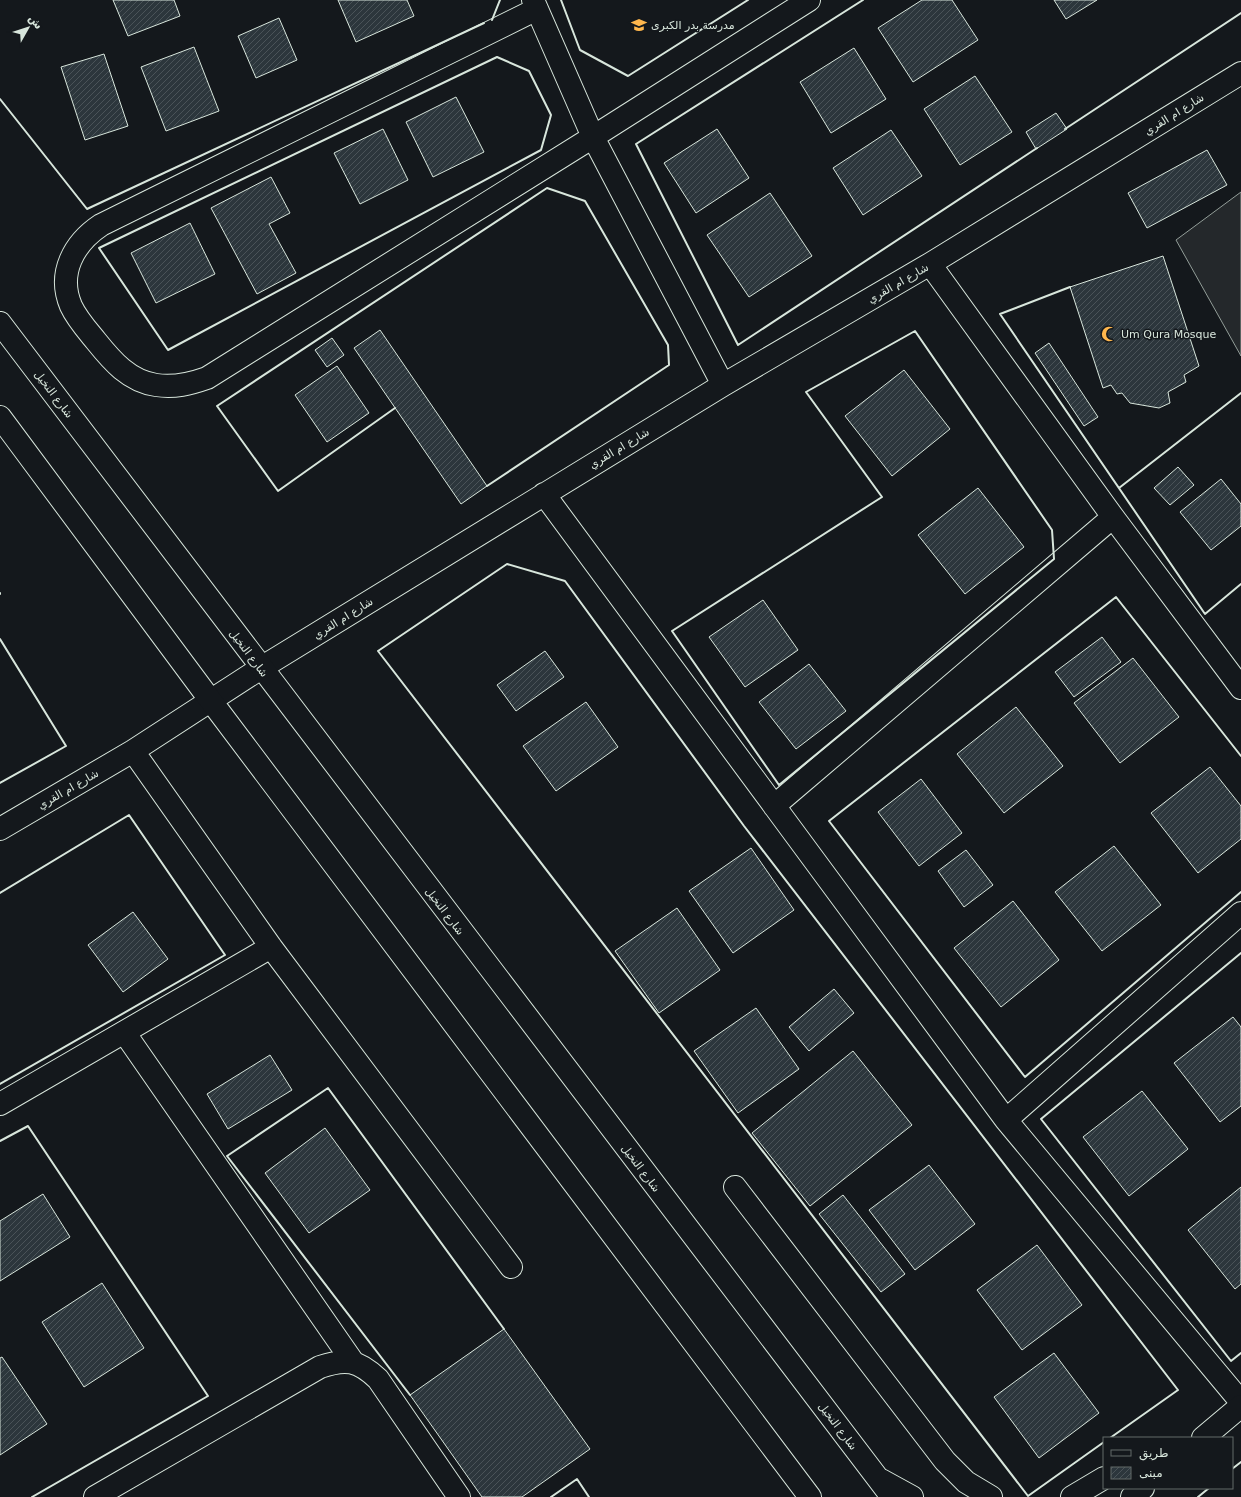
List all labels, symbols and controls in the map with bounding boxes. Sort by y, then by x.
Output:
north arrow [8,8,48,48]
text: ش [26,12,45,32]
school or university icon: مدرسة بدر الكبرى [630,16,648,34]
place label: مدرسة بدر الكبرى [651,19,735,32]
street label: شارع ام القري [1142,91,1207,138]
street label: شارع ام القري [866,261,931,306]
mosque icon: Um Qura Mosque [1100,325,1118,343]
place label: Um Qura Mosque [1121,328,1217,341]
street label: شارع النخيل [31,368,76,421]
street label: شارع ام القري [587,425,652,472]
street label: شارع ام القري [311,595,376,642]
street label: شارع النخيل [226,627,271,680]
street label: شارع ام القري [36,767,101,812]
street label: شارع النخيل [422,885,467,938]
street label: شارع النخيل [618,1142,663,1195]
street label: شارع النخيل [815,1400,860,1453]
legend [1103,1437,1233,1489]
text: طريق [1139,1446,1169,1461]
text: مبنى [1139,1466,1163,1480]

